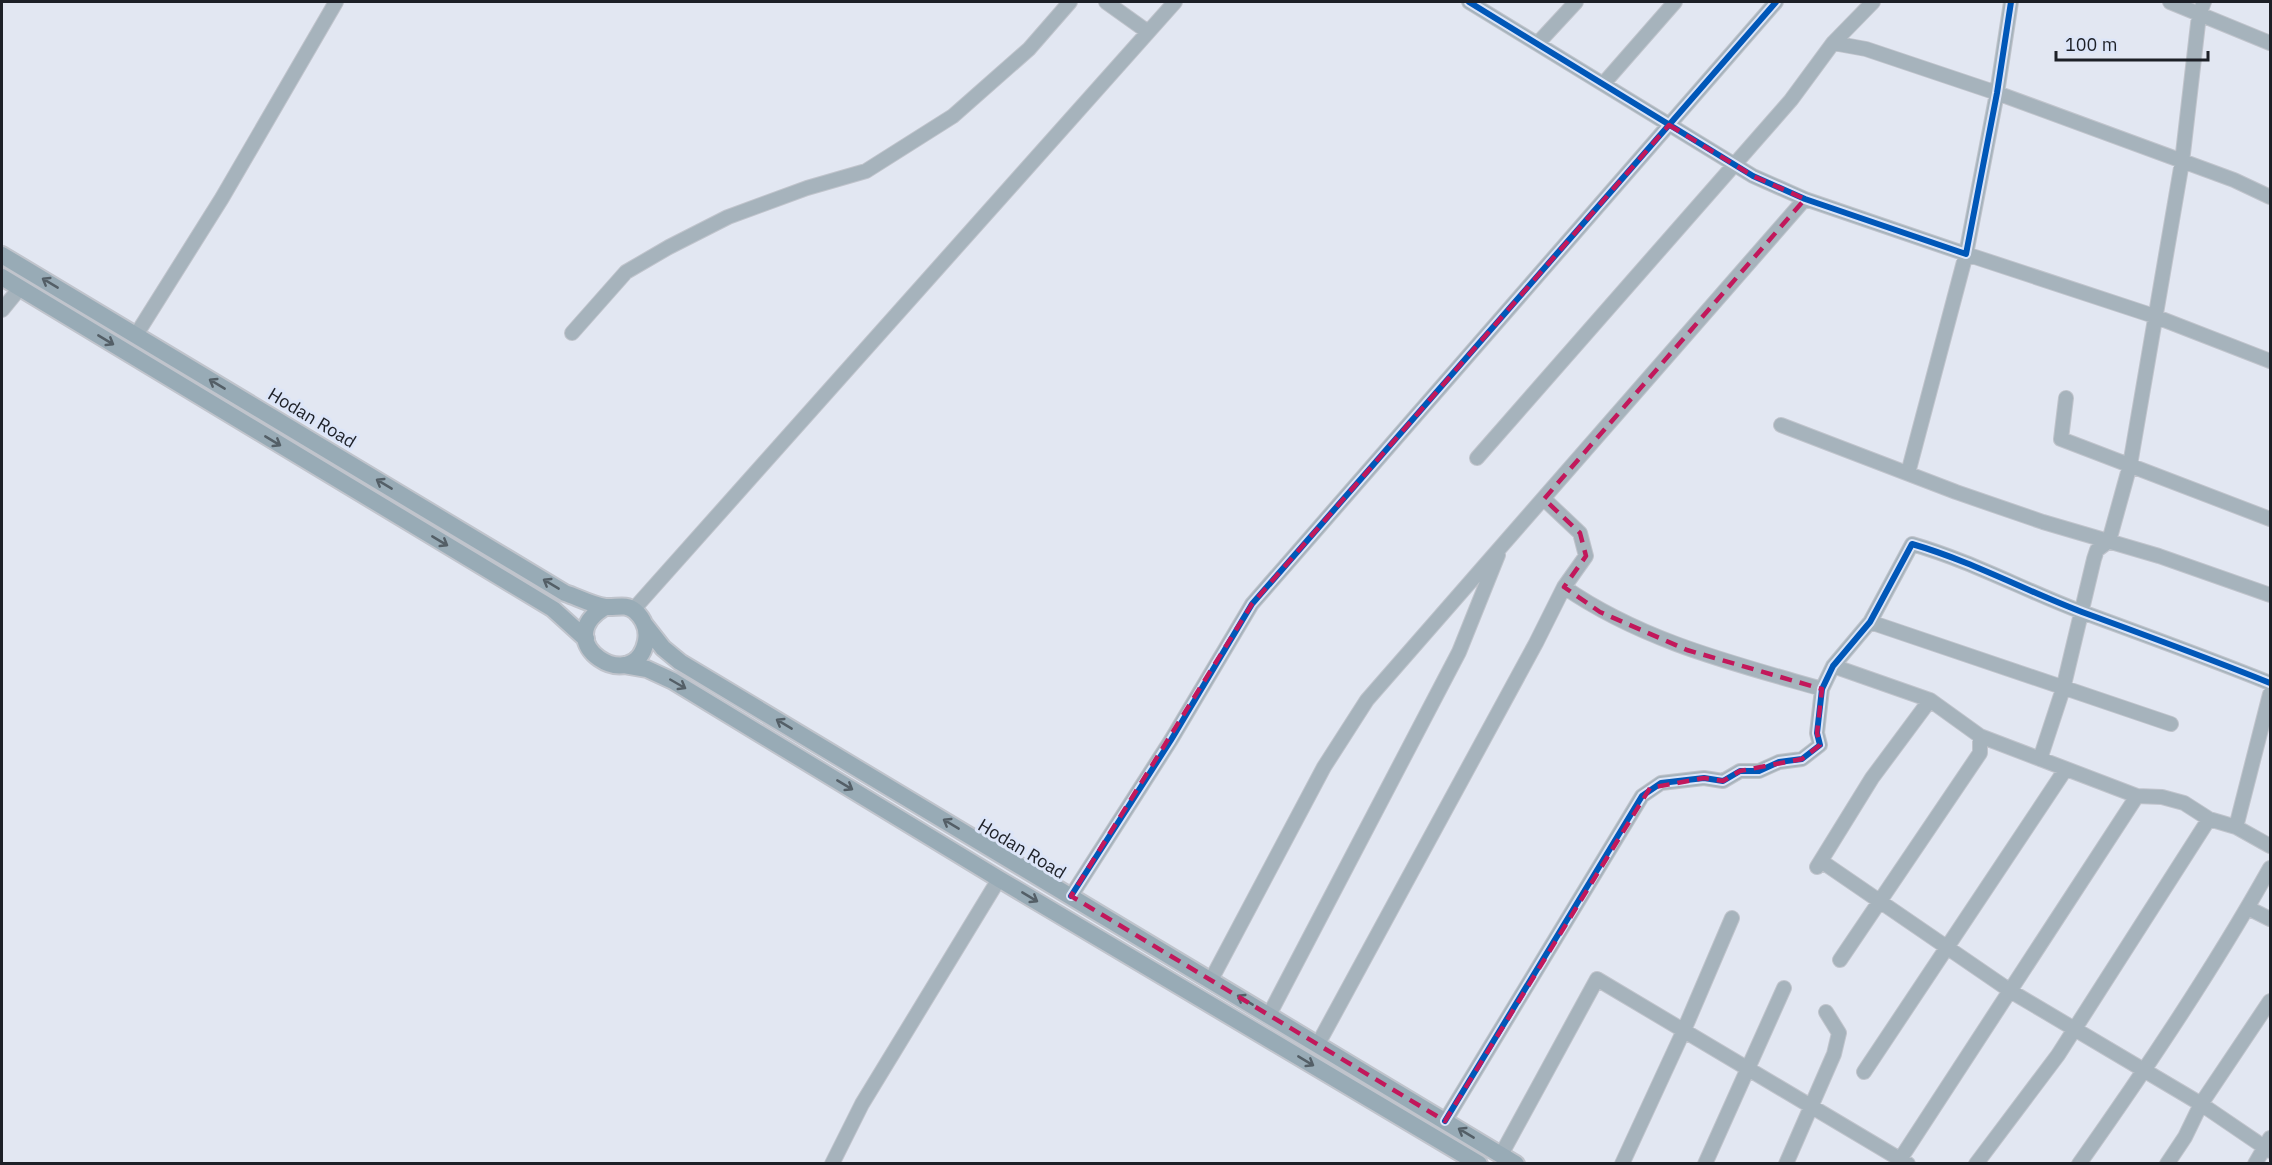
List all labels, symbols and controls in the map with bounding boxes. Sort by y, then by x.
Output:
scale bar [2056,24,2208,62]
text: 100 m [2065,33,2117,56]
one-way arrow [42,277,59,289]
one-way arrow [97,334,114,346]
one-way arrow [209,377,226,389]
street label: Hodan Road [264,382,360,453]
one-way arrow [264,435,281,447]
one-way arrow [376,478,393,490]
one-way arrow [431,536,448,548]
one-way arrow [543,578,560,590]
one-way arrow [669,679,686,691]
one-way arrow [776,718,793,730]
one-way arrow [836,780,853,792]
street label: Hodan Road [974,813,1070,884]
one-way arrow [943,818,960,830]
one-way arrow [1021,892,1038,904]
one-way arrow [1237,994,1254,1006]
one-way arrow [1297,1055,1314,1067]
one-way arrow [1457,1127,1474,1140]

